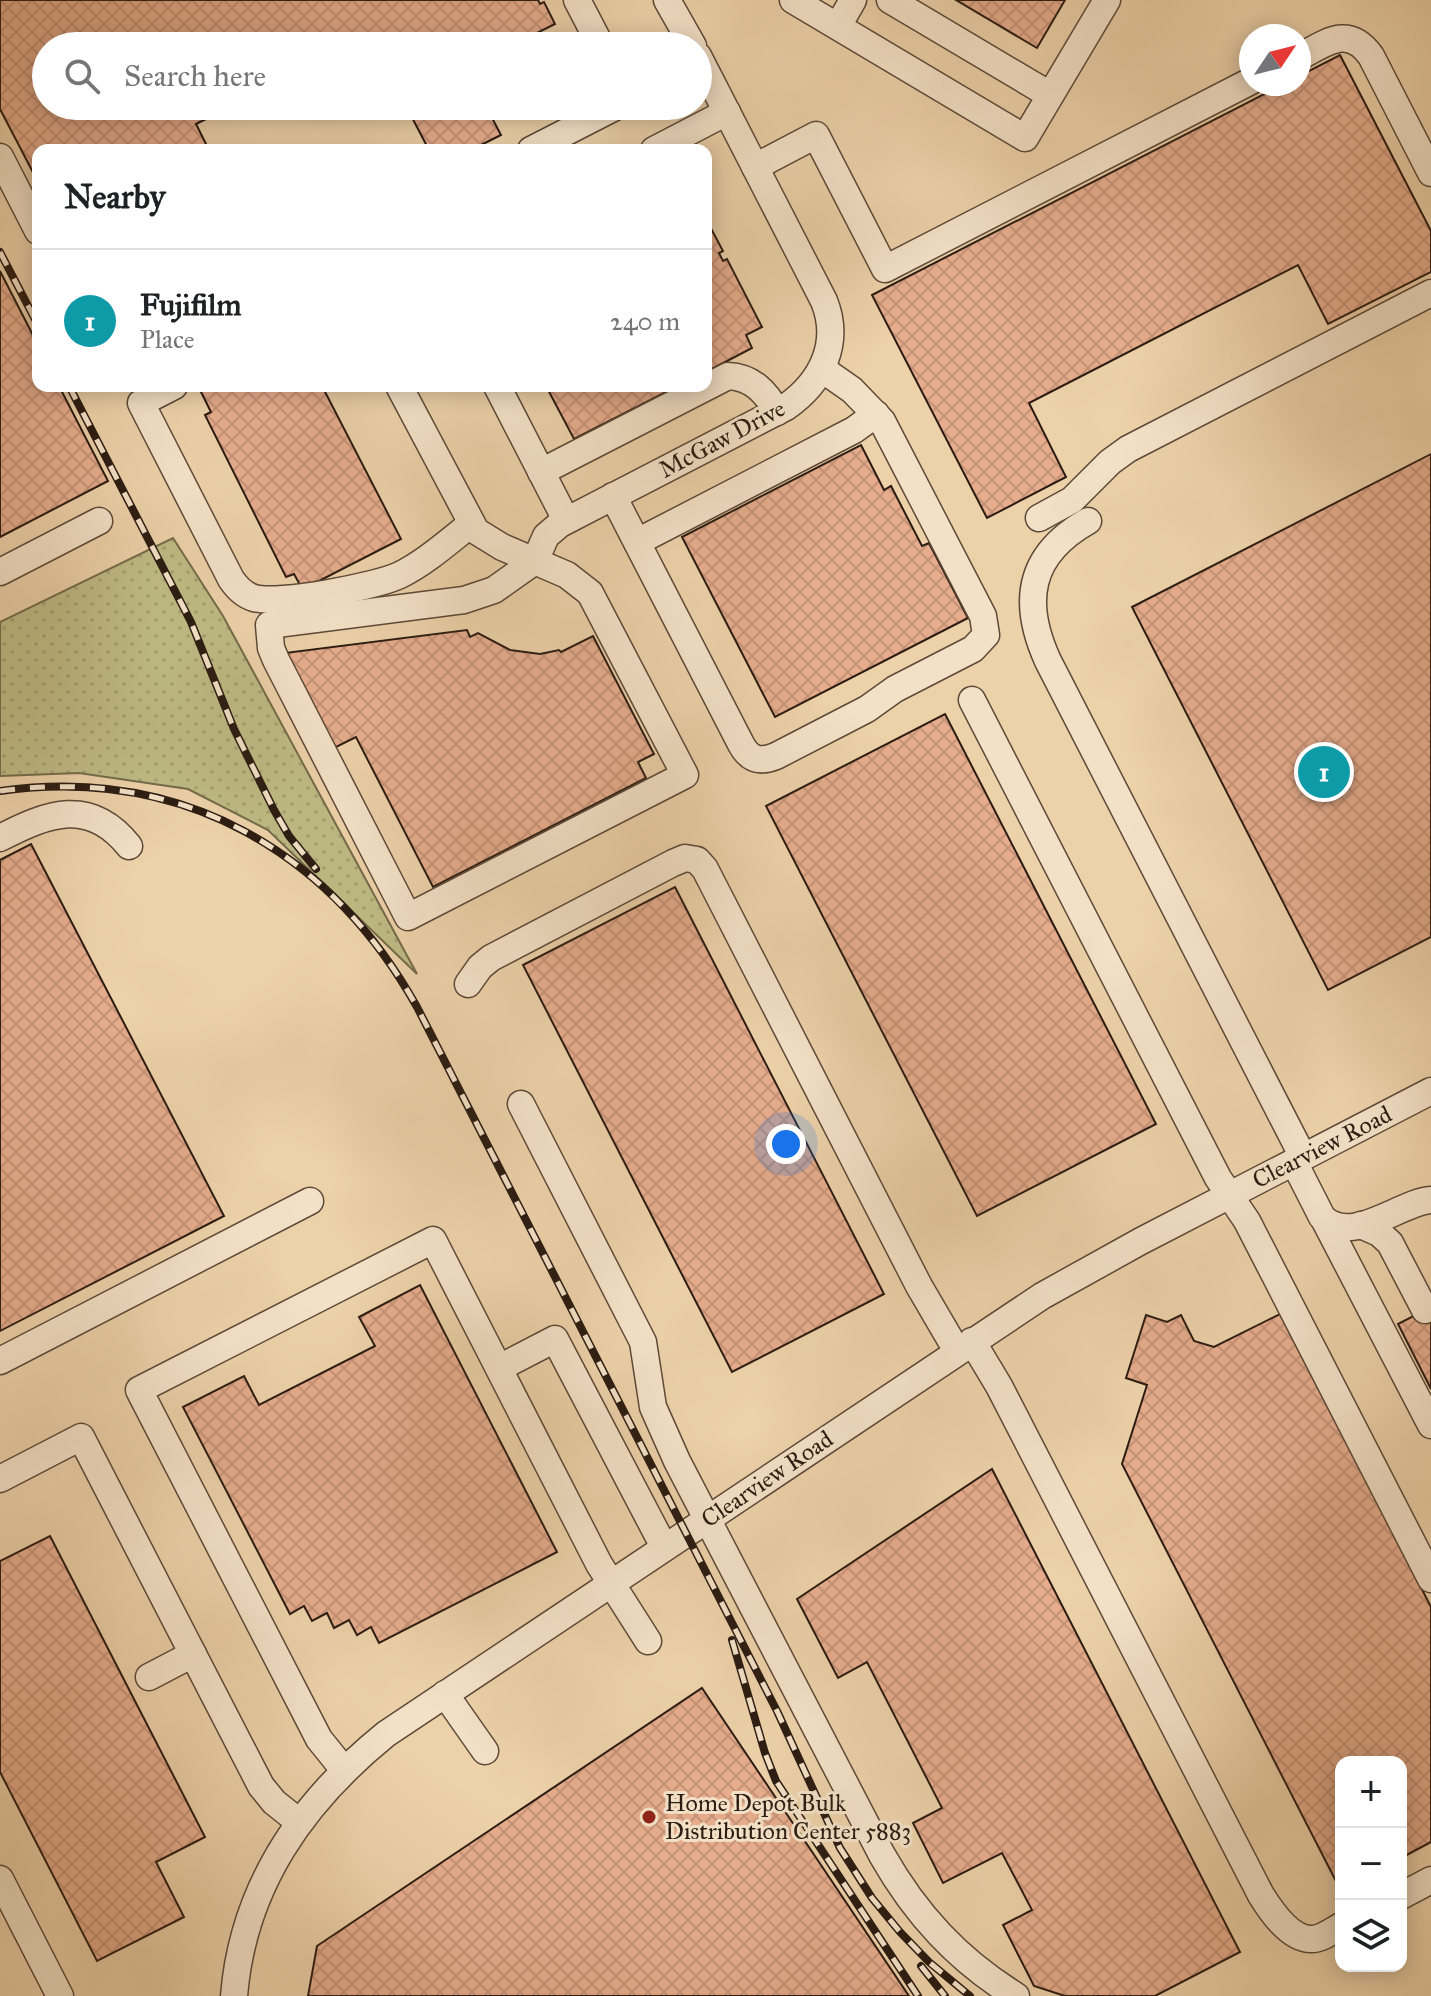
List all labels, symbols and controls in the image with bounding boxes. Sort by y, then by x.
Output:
north arrow [1239,24,1311,96]
search box [32,32,712,120]
icon: search [60,54,104,98]
text: Search here [124,58,266,94]
text: Nearby [64,176,166,217]
text: Fujifilm [140,287,242,323]
text: 1 [85,305,95,337]
text: 240 m [610,305,680,337]
text: Place [140,323,195,355]
street label: McGaw Drive [654,393,790,485]
pin: 1 [1298,742,1350,802]
street label: Clearview Road [1247,1099,1397,1195]
your location [766,1124,806,1164]
street label: Clearview Road [695,1424,839,1534]
map controls [1335,1756,1407,1972]
button: + [1335,1756,1407,1828]
place label: Home Depot Bulk Distribution Center 5883 [665,1788,911,1846]
marker: Home Depot Bulk Distribution Center 5883 [640,1808,658,1826]
button: − [1335,1828,1407,1900]
button: layers [1335,1900,1407,1972]

